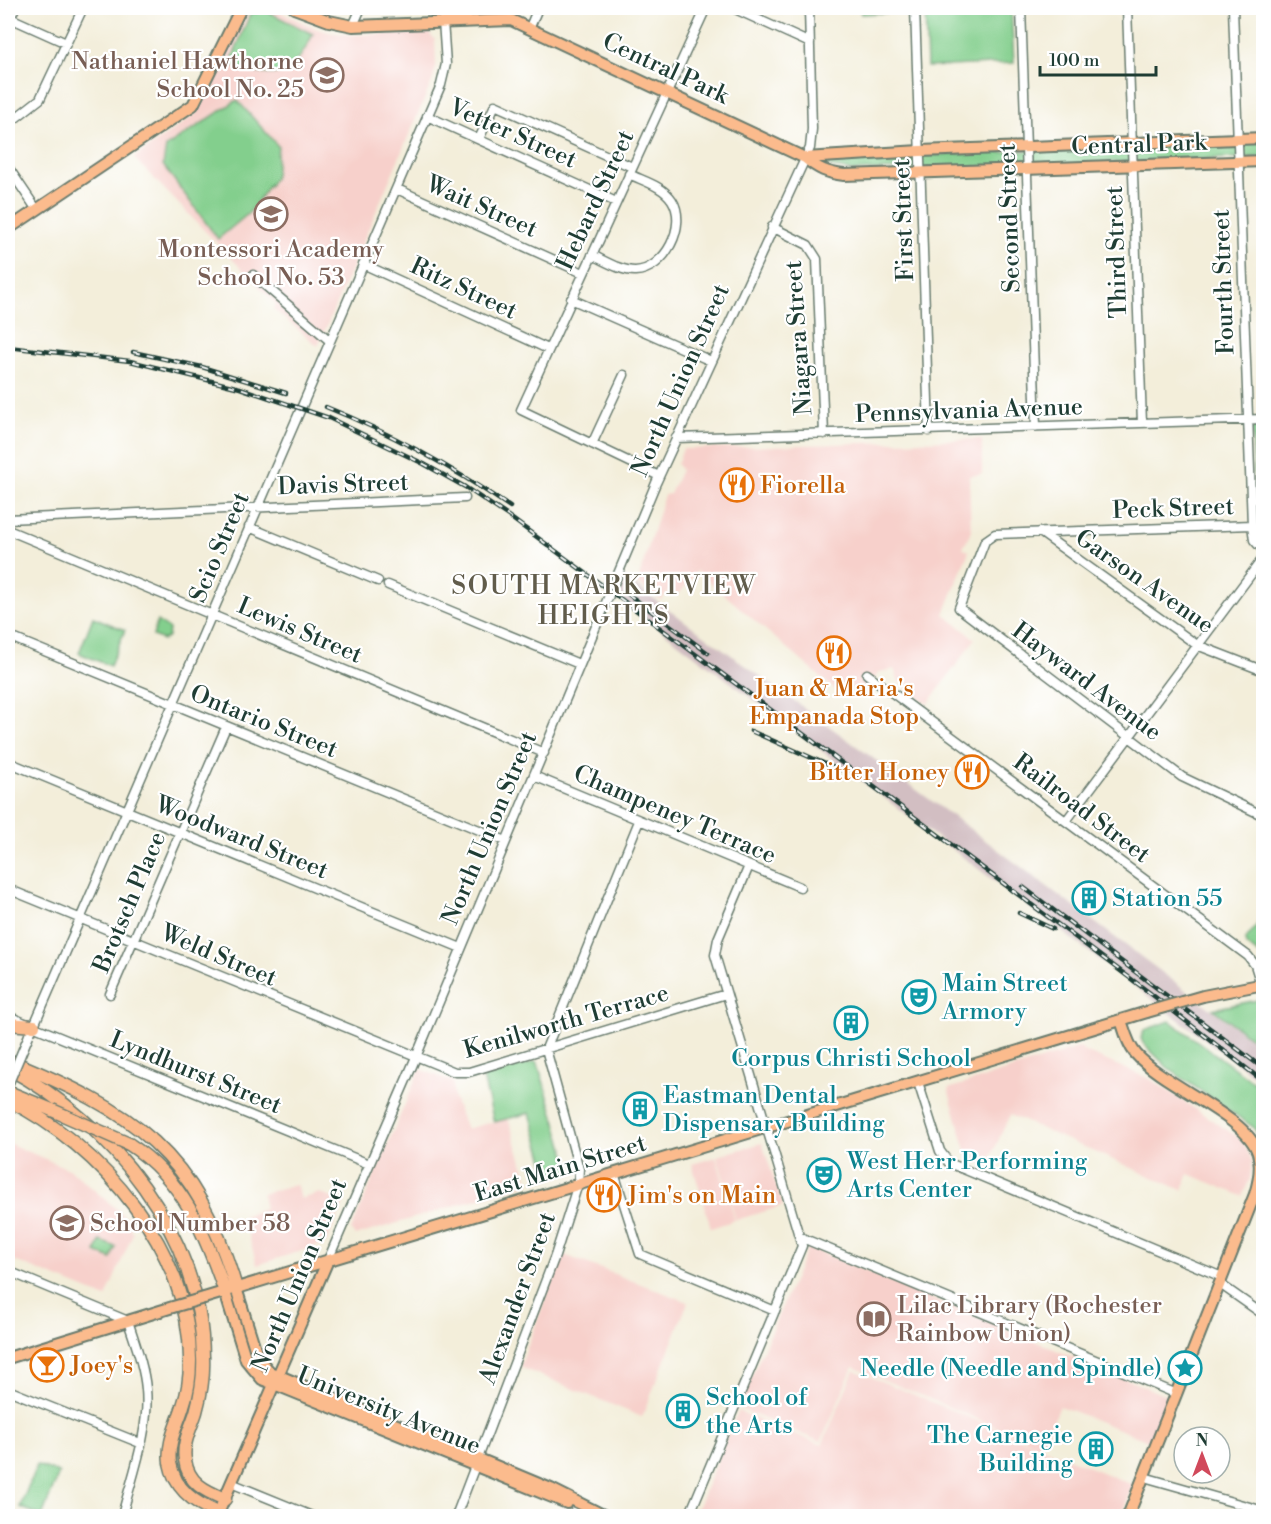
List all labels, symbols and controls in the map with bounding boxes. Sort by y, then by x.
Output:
street label: Central Park [598,27,735,112]
scale bar [1040,39,1156,77]
place label: Nathaniel Hawthorne School No. 25 [71,47,304,105]
text: 100 m [1049,49,1100,72]
school or university icon: Nathaniel Hawthorne School No. 25 [309,57,345,93]
street label: Vetter Street [443,92,582,176]
street label: Hebard Street [550,125,642,275]
street label: Central Park [1071,128,1209,162]
street label: Second Street [992,142,1028,293]
street label: First Street [887,157,921,282]
street label: Wait Street [420,169,542,245]
street label: Third Street [1100,185,1134,319]
school or university icon: Montessori Academy School No. 53 [253,196,289,232]
street label: Fourth Street [1206,208,1242,355]
place label: Montessori Academy School No. 53 [158,235,384,293]
street label: Ritz Street [405,251,522,327]
street label: Niagara Street [779,259,819,416]
street label: North Union Street [625,279,737,481]
street label: Pennsylvania Avenue [855,392,1083,430]
restaurant icon: Fiorella [719,467,755,503]
street label: Davis Street [277,468,410,502]
place label: Fiorella [760,471,846,501]
street label: Scio Street [183,487,257,607]
street label: Peck Street [1112,492,1235,526]
street label: Garson Avenue [1069,523,1220,641]
district label: SOUTH MARKETVIEW HEIGHTS [451,570,757,632]
street label: Lewis Street [233,591,367,671]
street label: Hayward Avenue [1006,616,1167,748]
restaurant icon: Juan & Maria's Empanada Stop [816,635,852,671]
place label: Juan & Maria's Empanada Stop [749,674,919,732]
street label: Ontario Street [185,679,342,765]
street label: North Union Street [436,727,544,930]
street label: Railroad Street [1007,748,1156,870]
restaurant icon: Bitter Honey [954,754,990,790]
place label: Bitter Honey [809,758,949,788]
street label: Champeney Terrace [569,759,780,871]
street label: Woodward Street [150,789,333,886]
street label: Brotsch Place [86,827,173,978]
building icon: Station 55 [1071,880,1107,916]
place label: Station 55 [1112,884,1222,914]
street label: Weld Street [155,918,282,994]
place label: Main Street Armory [941,969,1068,1027]
street label: Kenilworth Terrace [460,978,672,1066]
theatre icon: Main Street Armory [901,979,937,1015]
building icon: Corpus Christi School [833,1005,869,1041]
street label: Lyndhurst Street [105,1025,286,1121]
place label: Corpus Christi School [731,1044,971,1074]
place label: Eastman Dental Dispensary Building [663,1081,885,1139]
building icon: Eastman Dental Dispensary Building [622,1091,658,1127]
street label: East Main Street [471,1128,651,1209]
place label: West Herr Performing Arts Center [846,1147,1088,1205]
theatre icon: West Herr Performing Arts Center [806,1157,842,1193]
street label: North Union Street [246,1174,354,1377]
restaurant icon: Jim's on Main [586,1177,622,1213]
place label: Jim's on Main [626,1181,776,1211]
school or university icon: School Number 58 [49,1205,85,1241]
street label: Alexander Street [473,1208,563,1389]
place label: School Number 58 [90,1209,290,1239]
place label: Lilac Library (Rochester Rainbow Union) [897,1291,1162,1349]
library icon: Lilac Library (Rochester Rainbow Union) [856,1301,892,1337]
bar icon: Joey's [29,1347,65,1383]
place icon: Needle (Needle and Spindle) [1167,1350,1203,1386]
place label: Joey's [69,1351,133,1381]
place label: Needle (Needle and Spindle) [860,1354,1162,1384]
street label: University Avenue [292,1360,485,1461]
place label: School of the Arts [706,1383,808,1441]
building icon: School of the Arts [665,1393,701,1429]
place label: The Carnegie Building [927,1421,1074,1479]
north arrow [1172,1425,1232,1485]
building icon: The Carnegie Building [1078,1431,1114,1467]
text: N [1196,1431,1209,1451]

